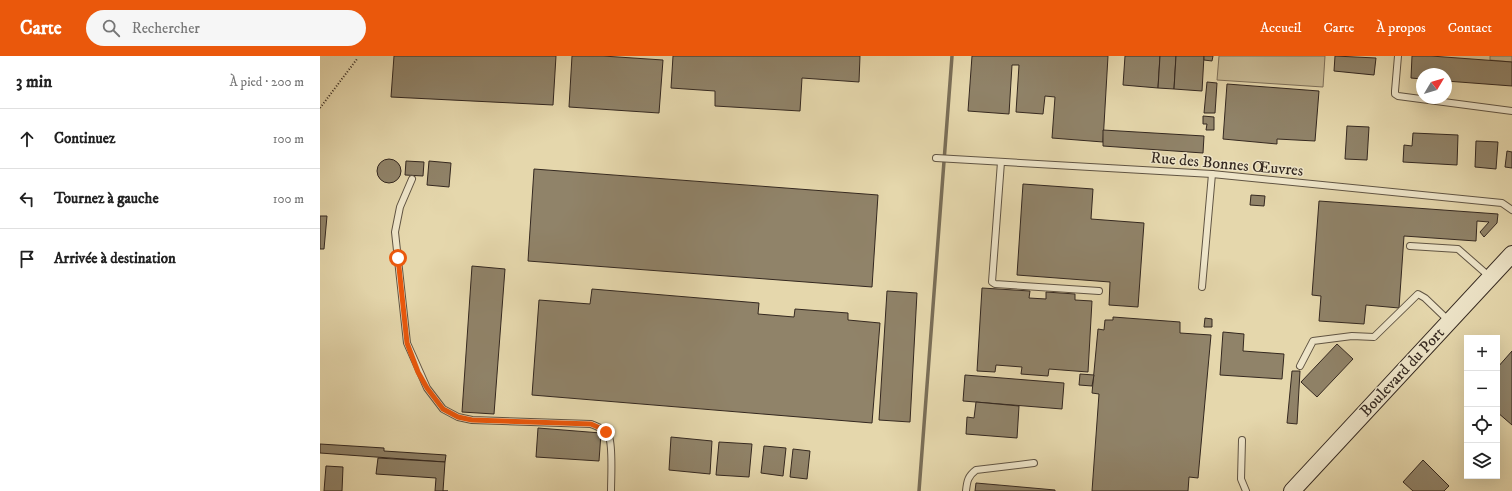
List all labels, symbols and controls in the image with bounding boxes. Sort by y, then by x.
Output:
search box [86,10,366,46]
text: Carte [20,17,62,40]
icon: search [100,17,122,39]
text: Rechercher [132,19,200,38]
text: Accueil [1260,19,1302,37]
text: Carte [1324,19,1354,37]
text: À propos [1376,19,1426,37]
text: Contact [1448,19,1492,37]
north arrow [1416,68,1452,104]
text: 3 min [16,71,52,93]
text: À pied · 200 m [230,74,304,90]
icon: ahead [16,128,38,150]
text: Continuez [54,129,115,148]
text: 100 m [273,131,304,147]
street label: Rue des Bonnes Œuvres [1150,147,1304,181]
icon: left [16,188,38,210]
text: Tournez à gauche [54,189,159,208]
text: 100 m [273,191,304,207]
icon: arrive [16,248,38,270]
text: Arrivée à destination [54,249,176,268]
route start [389,249,407,267]
street label: Boulevard du Port [1355,323,1449,421]
map controls [1464,335,1500,479]
button: + [1464,335,1500,371]
button: − [1464,371,1500,407]
button: locate [1464,407,1500,443]
route end [597,423,615,441]
button: layers [1464,443,1500,479]

